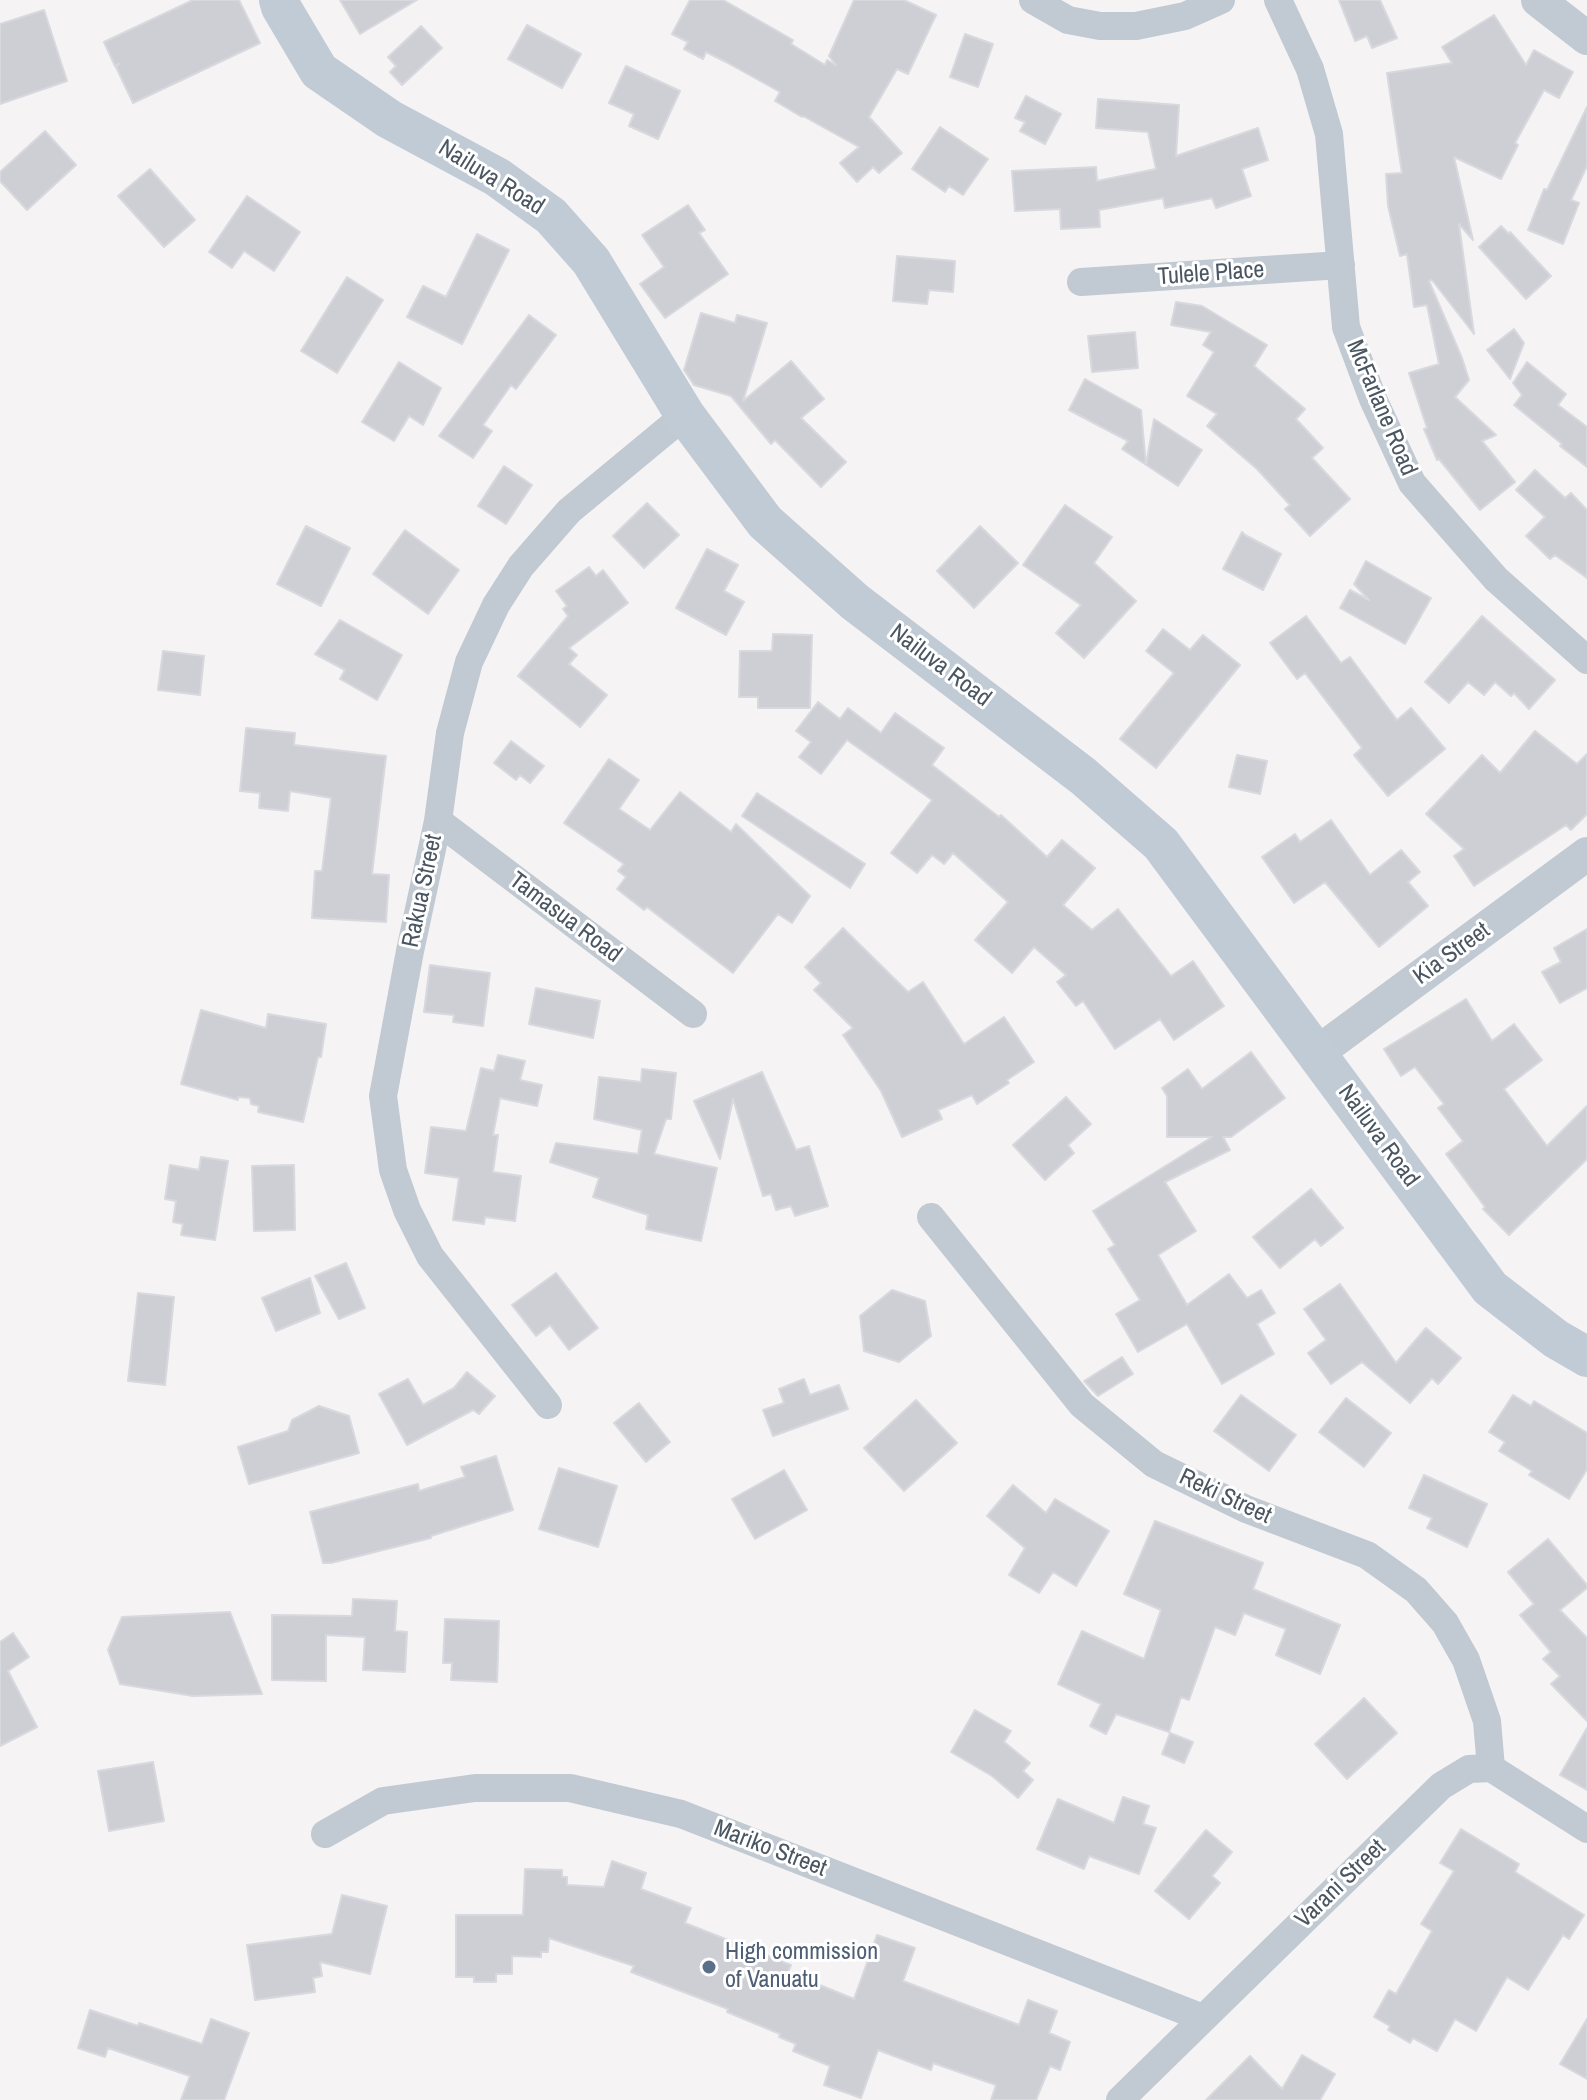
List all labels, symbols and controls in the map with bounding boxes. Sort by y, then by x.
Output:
street label: Nailuva Road [433,134,549,222]
street label: Tulele Place [1157,256,1265,292]
street label: McFarlane Road [1340,336,1422,480]
street label: Nailuva Road [884,619,996,713]
street label: Rakua Street [397,832,449,950]
street label: Tamasua Road [503,867,627,969]
street label: Kia Street [1408,917,1496,991]
street label: Nailuva Road [1331,1079,1425,1193]
street label: Reki Street [1174,1463,1276,1531]
street label: Mariko Street [710,1814,830,1884]
street label: Varani Street [1290,1834,1392,1934]
place label: High commission of Vanuatu [725,1939,878,1995]
marker: High commission of Vanuatu [700,1958,718,1976]

